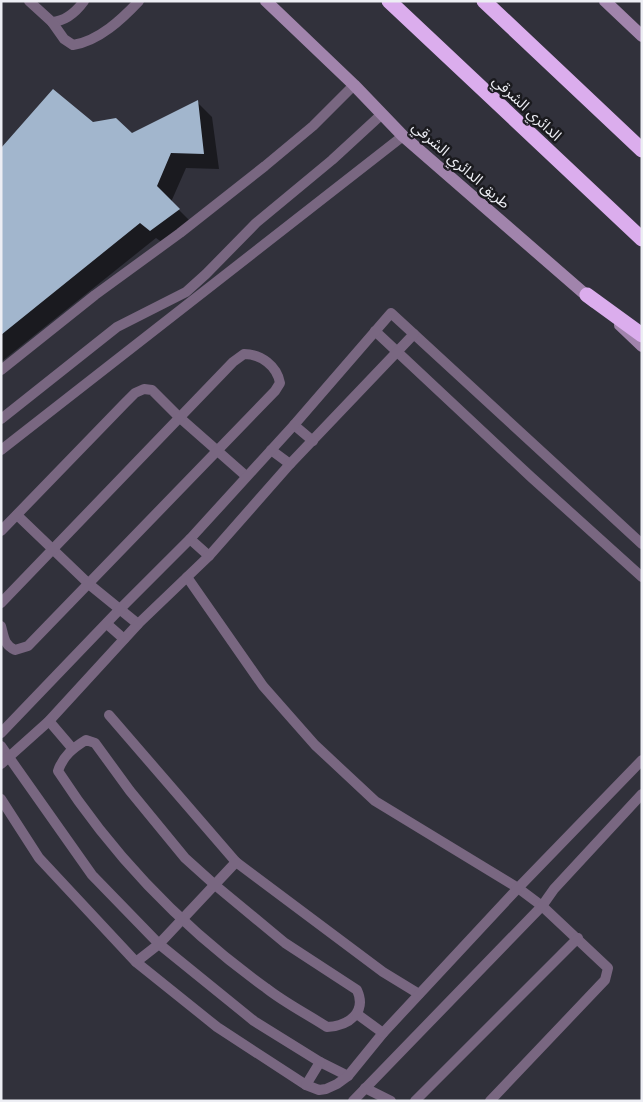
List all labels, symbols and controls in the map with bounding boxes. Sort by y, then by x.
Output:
street label: الدائري الشرقي [487,71,565,146]
street label: طريق الدائري الشرقي [407,118,514,214]

